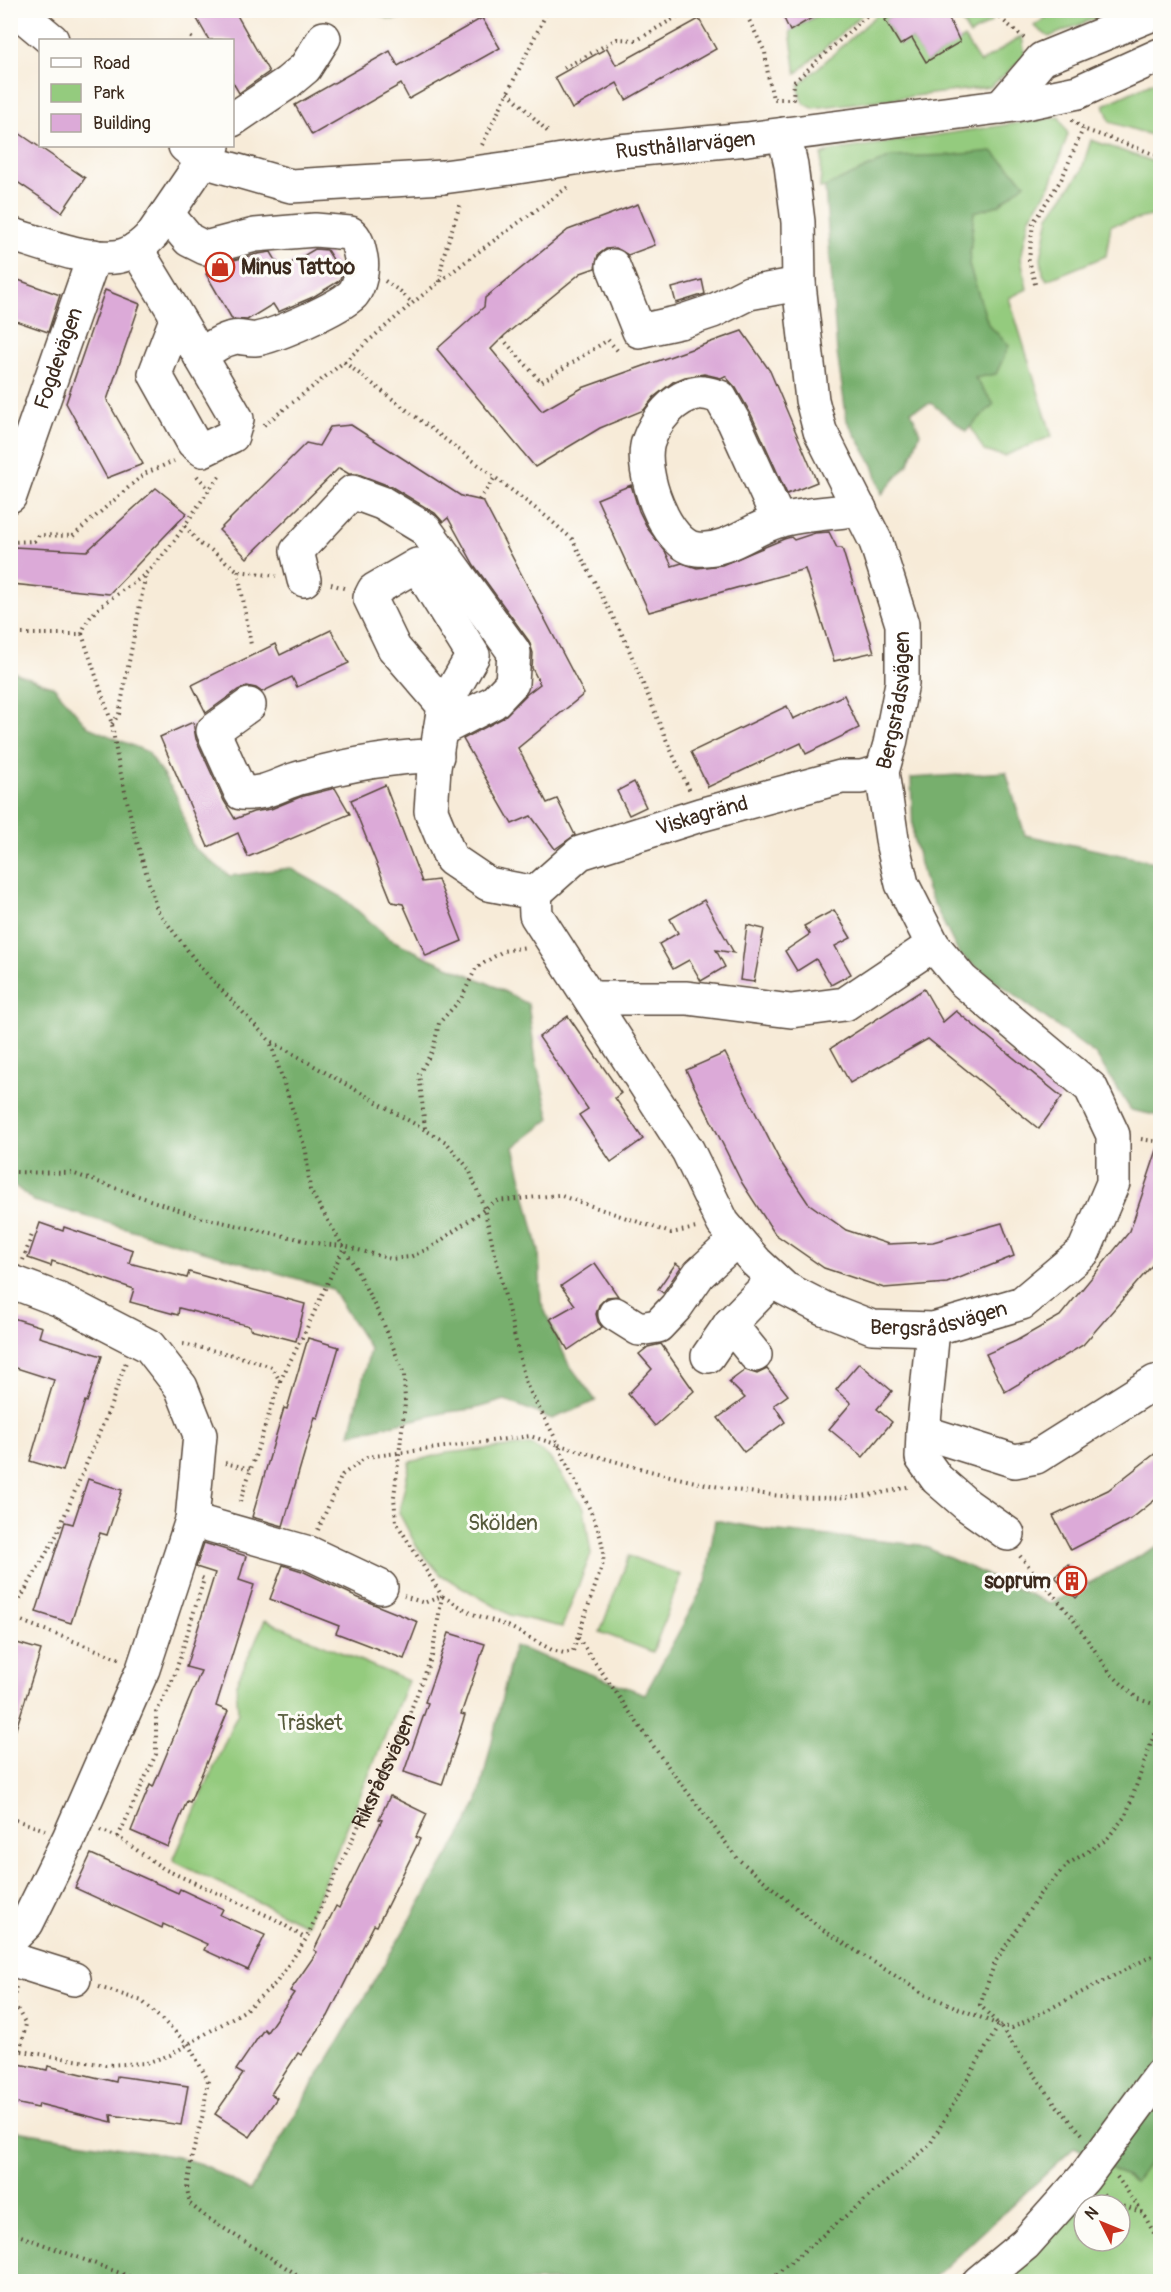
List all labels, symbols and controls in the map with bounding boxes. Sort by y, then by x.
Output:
legend [39,39,234,147]
text: Road [93,52,130,75]
text: Park [93,82,125,105]
text: Building [93,112,151,135]
street label: Rusthållarvägen [614,125,757,165]
shop icon: Minus Tattoo [204,251,236,283]
place label: Minus Tattoo [241,254,356,281]
street label: Fogdevägen [28,304,89,413]
street label: Bergsrådsvägen [870,631,916,773]
street label: Viskagränd [653,790,751,842]
street label: Bergsrådsvägen [869,1295,1010,1343]
park label: Skölden [468,1510,538,1537]
building icon: soprum [1056,1565,1088,1597]
place label: soprum [984,1568,1051,1595]
street label: Riksrådsvägen [346,1709,422,1833]
park label: Träsket [277,1710,343,1737]
north arrow [1072,2193,1132,2253]
text: N [1081,2203,1103,2224]

